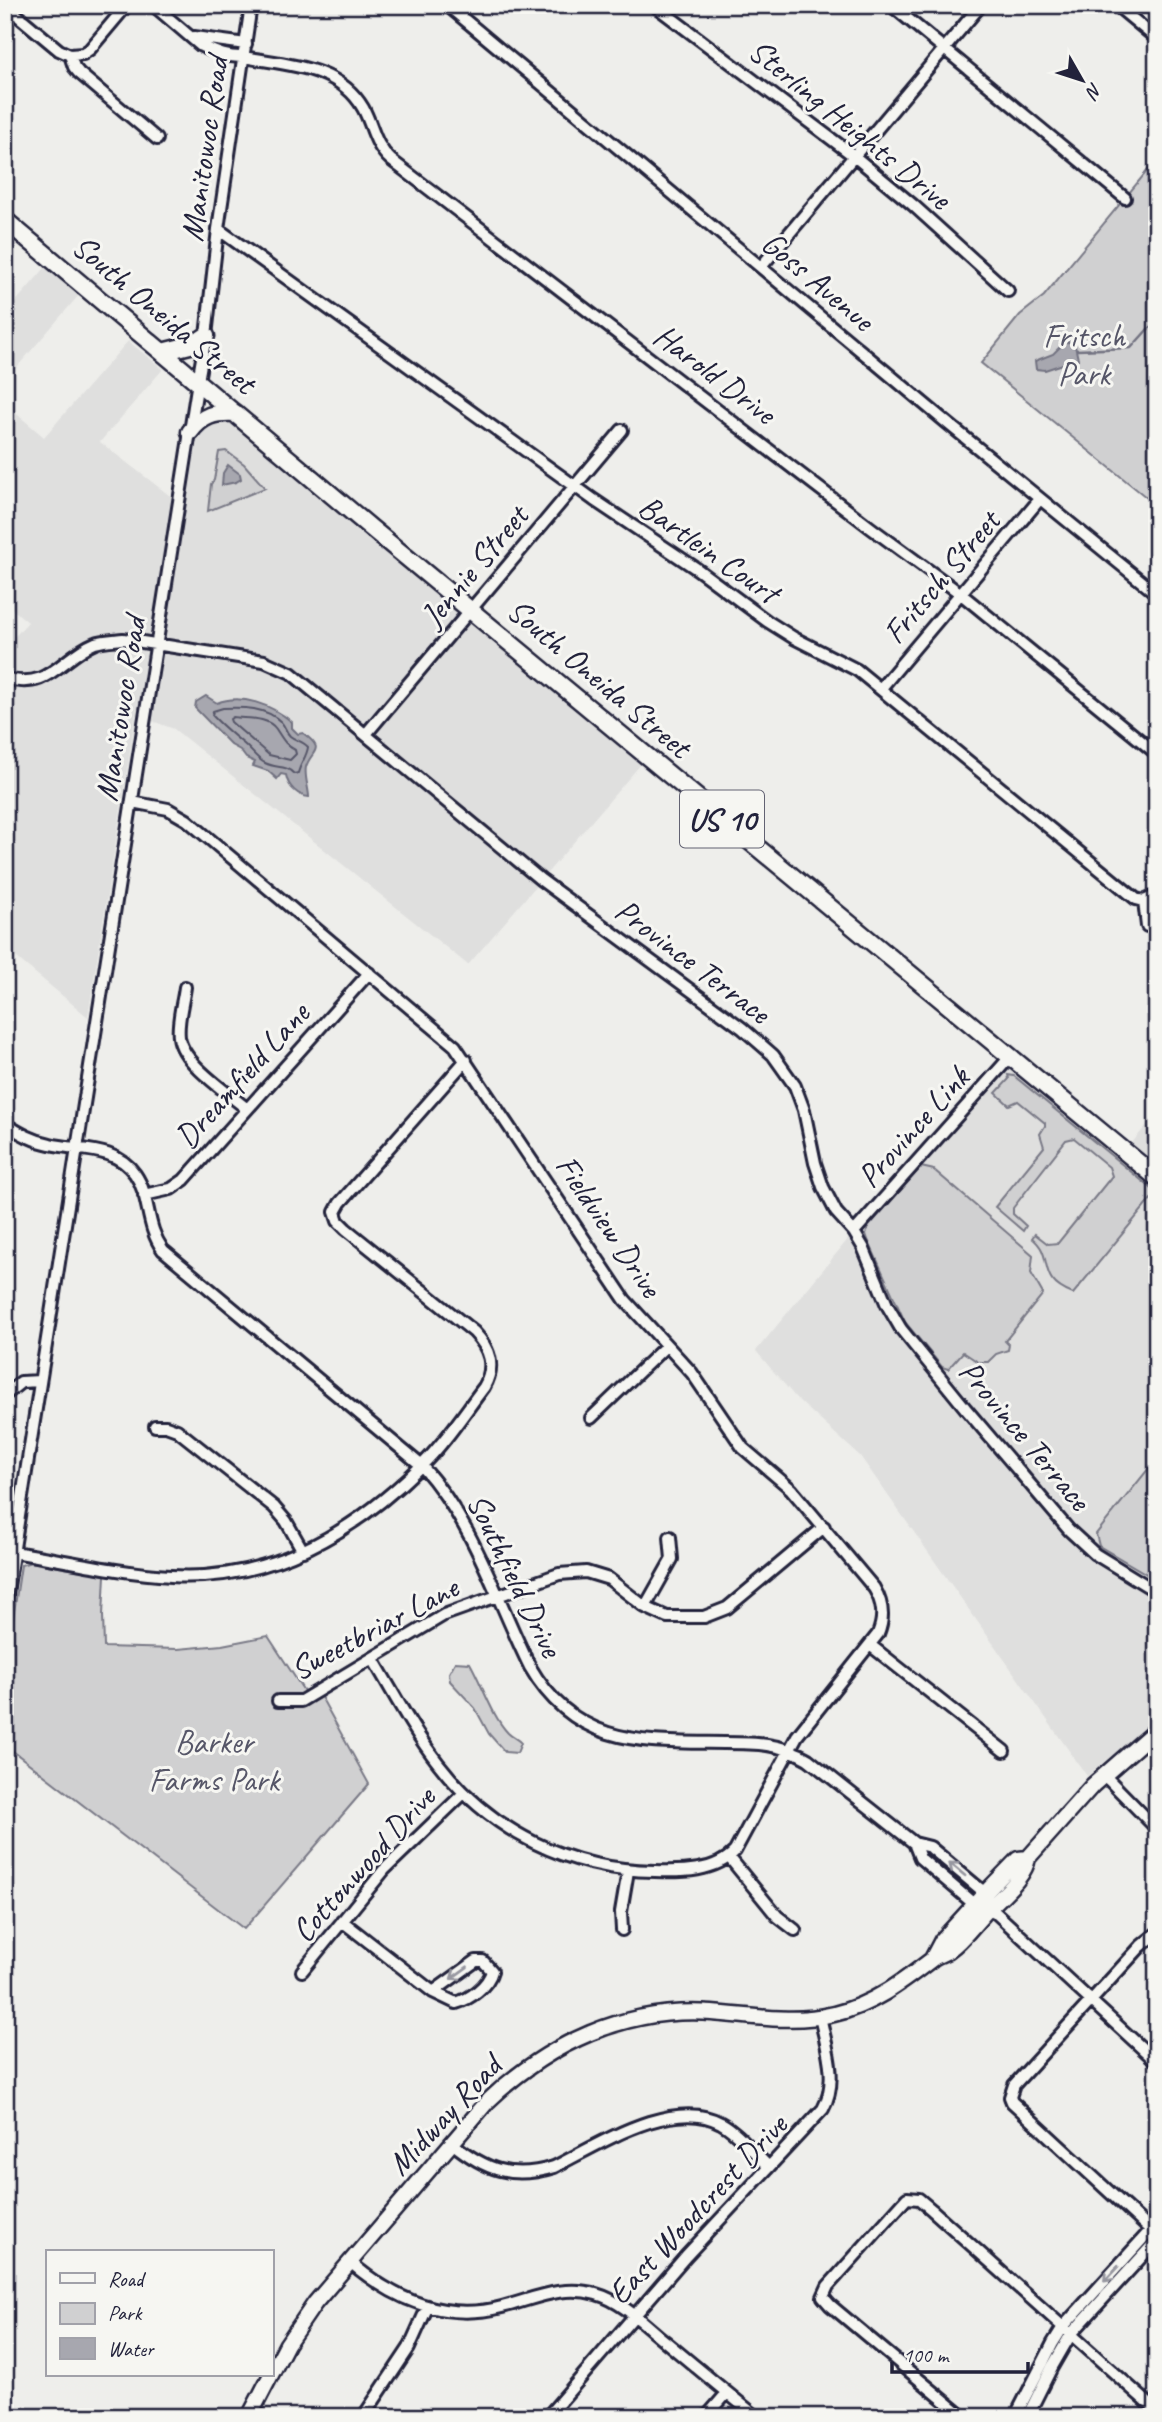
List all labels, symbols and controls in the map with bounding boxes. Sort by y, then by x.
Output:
street label: Sterling Heights Drive [740,29,962,220]
north arrow [1046,46,1116,116]
street label: Manitowoc Road [170,49,238,244]
text: N [1079,78,1107,105]
street label: Goss Avenue [753,222,885,342]
street label: South Oneida Street [64,225,267,405]
street label: Harold Drive [646,314,786,435]
park label: Fritsch Park [1043,315,1127,395]
street label: Bartlein Court [631,485,791,615]
street label: Jennie Street [410,494,539,637]
street label: Fritsch Street [873,500,1011,652]
street label: South Oneida Street [499,589,702,769]
street label: Manitowoc Road [85,609,156,804]
road number: US 10 [680,790,764,848]
street label: Province Terrace [607,889,781,1034]
street label: Dreamfield Lane [166,992,320,1157]
street label: Province Link [848,1056,980,1196]
street label: Fieldview Drive [546,1147,673,1307]
street label: Province Terrace [950,1351,1102,1521]
street label: Southfield Drive [457,1486,574,1666]
street label: Sweetbriar Lane [283,1565,467,1690]
park label: Barker Farms Park [149,1721,281,1801]
street label: Cottonwood Drive [282,1776,446,1951]
one-way arrow [949,1862,967,1877]
one-way arrow [450,1966,469,1980]
street label: Midway Road [378,2042,514,2184]
street label: East Woodcrest Drive [598,2103,798,2313]
legend [46,2250,273,2376]
one-way arrow [1102,2265,1119,2282]
text: Road [108,2266,147,2292]
text: Park [108,2300,143,2326]
scale bar [892,2331,1029,2375]
text: Water [108,2336,155,2362]
text: 100 m [903,2342,950,2368]

